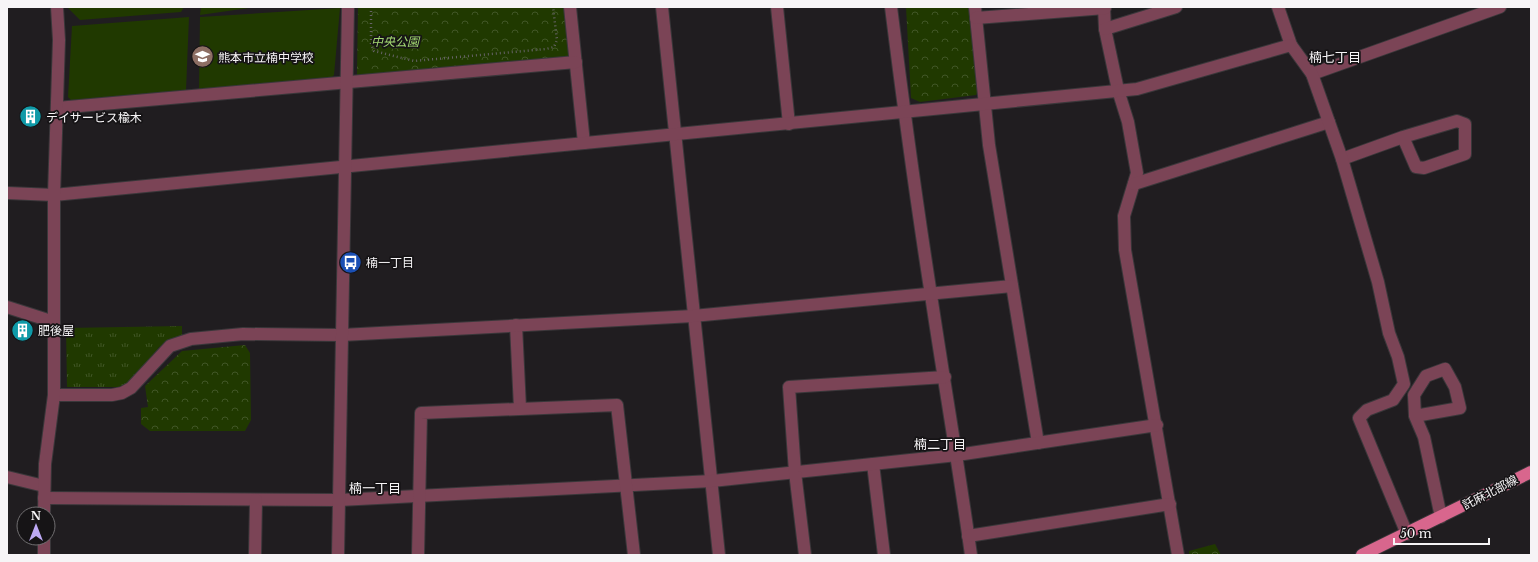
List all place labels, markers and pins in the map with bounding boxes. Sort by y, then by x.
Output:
school or university icon: 熊本市立楠中学校 [190,44,216,70]
place label: 熊本市立楠中学校 [218,50,314,65]
building icon: デイサービス楡木 [17,104,43,130]
place label: デイサービス楡木 [46,110,142,125]
bus stop icon: 楠一丁目 [338,249,364,275]
place label: 楠一丁目 [366,255,414,270]
building icon: 肥後屋 [10,317,36,343]
place label: 肥後屋 [38,323,74,338]

